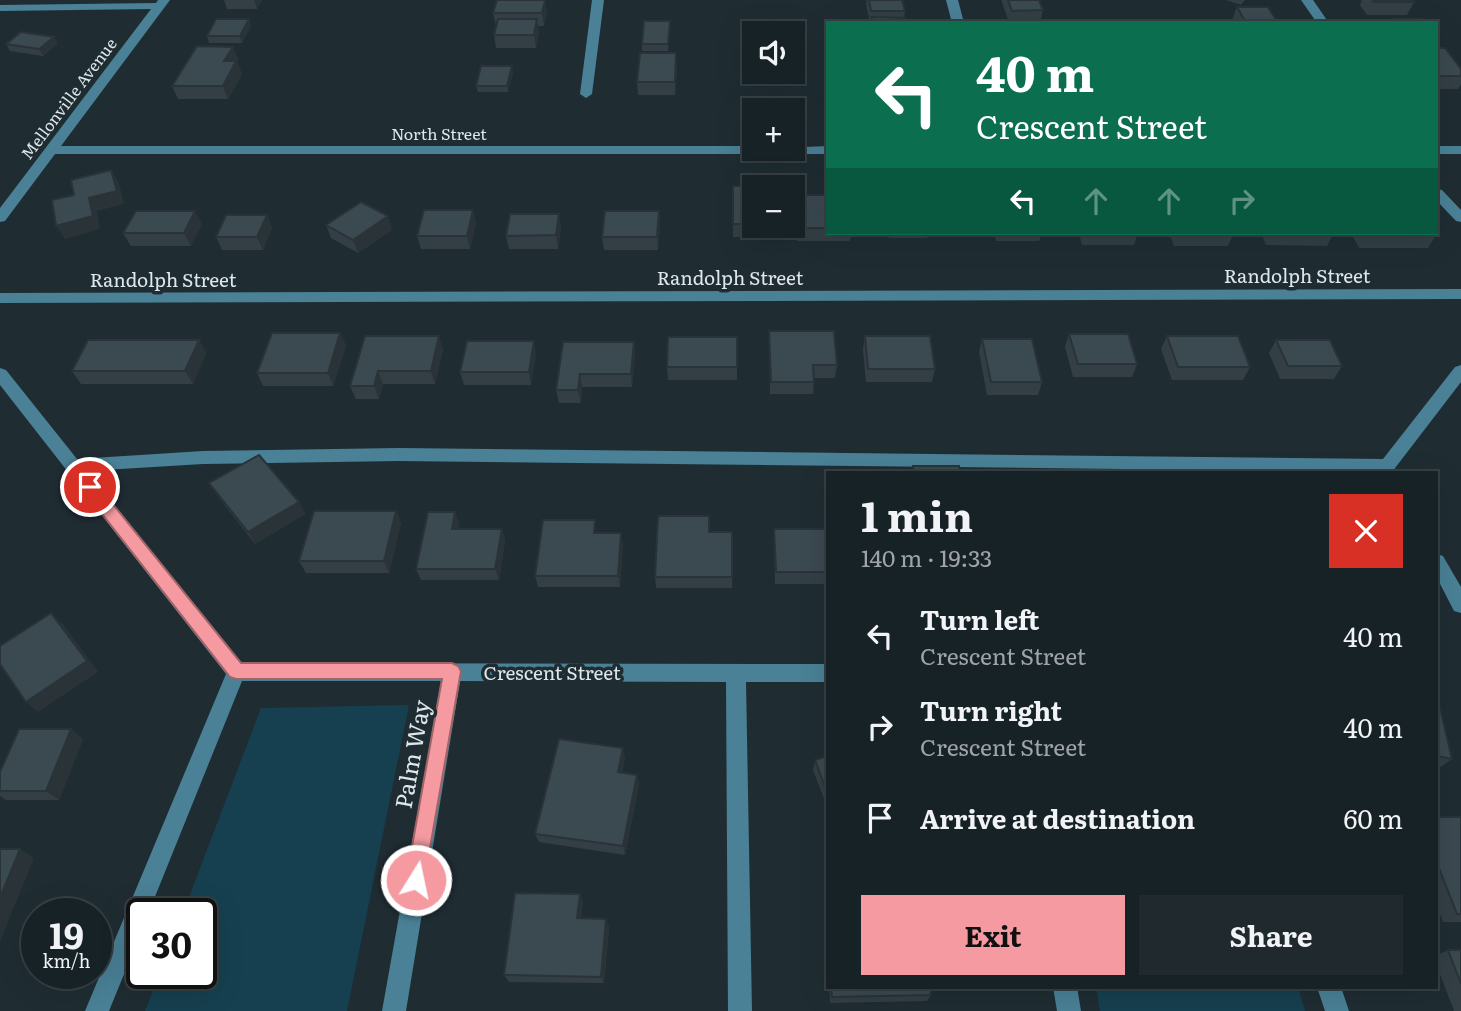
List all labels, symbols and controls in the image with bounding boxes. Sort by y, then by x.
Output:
map controls [742,21,805,238]
button: sound [742,21,805,84]
street label: Mellonville Avenue [14,32,122,164]
text: 40 m [976,34,1094,107]
icon: left [861,49,952,140]
button: + [742,98,805,161]
text: Crescent Street [976,101,1207,149]
street label: North Street [391,121,487,145]
button: − [742,175,805,238]
icon: left [1004,182,1042,220]
icon: ahead [1077,182,1115,220]
icon: ahead [1150,182,1188,220]
icon: right [1223,182,1261,220]
street label: Randolph Street [1224,261,1371,289]
street label: Randolph Street [657,263,804,291]
street label: Randolph Street [90,265,237,293]
pin [60,457,120,517]
icon: arrive [71,468,109,506]
text: 1 min [861,483,973,545]
button: close [1329,494,1403,568]
text: 140 m · 19:33 [861,540,992,574]
text: Turn left [920,599,1039,638]
text: 40 m [1343,616,1403,655]
icon: left [861,617,899,655]
text: Crescent Street [920,638,1086,672]
street label: Crescent Street [483,658,621,686]
text: Turn right [920,690,1062,729]
street label: Palm Way [385,696,437,811]
text: 40 m [1343,707,1403,746]
icon: right [861,708,899,746]
text: Crescent Street [920,729,1086,763]
text: Arrive at destination [920,798,1195,837]
text: 60 m [1344,798,1403,837]
icon: arrive [861,799,899,837]
position arrow [379,843,453,917]
button: Exit [861,895,1125,975]
button: Share [1139,895,1403,975]
speed limit sign: 30 [126,898,217,989]
text: 19 [49,908,84,960]
text: km/h [43,947,90,974]

